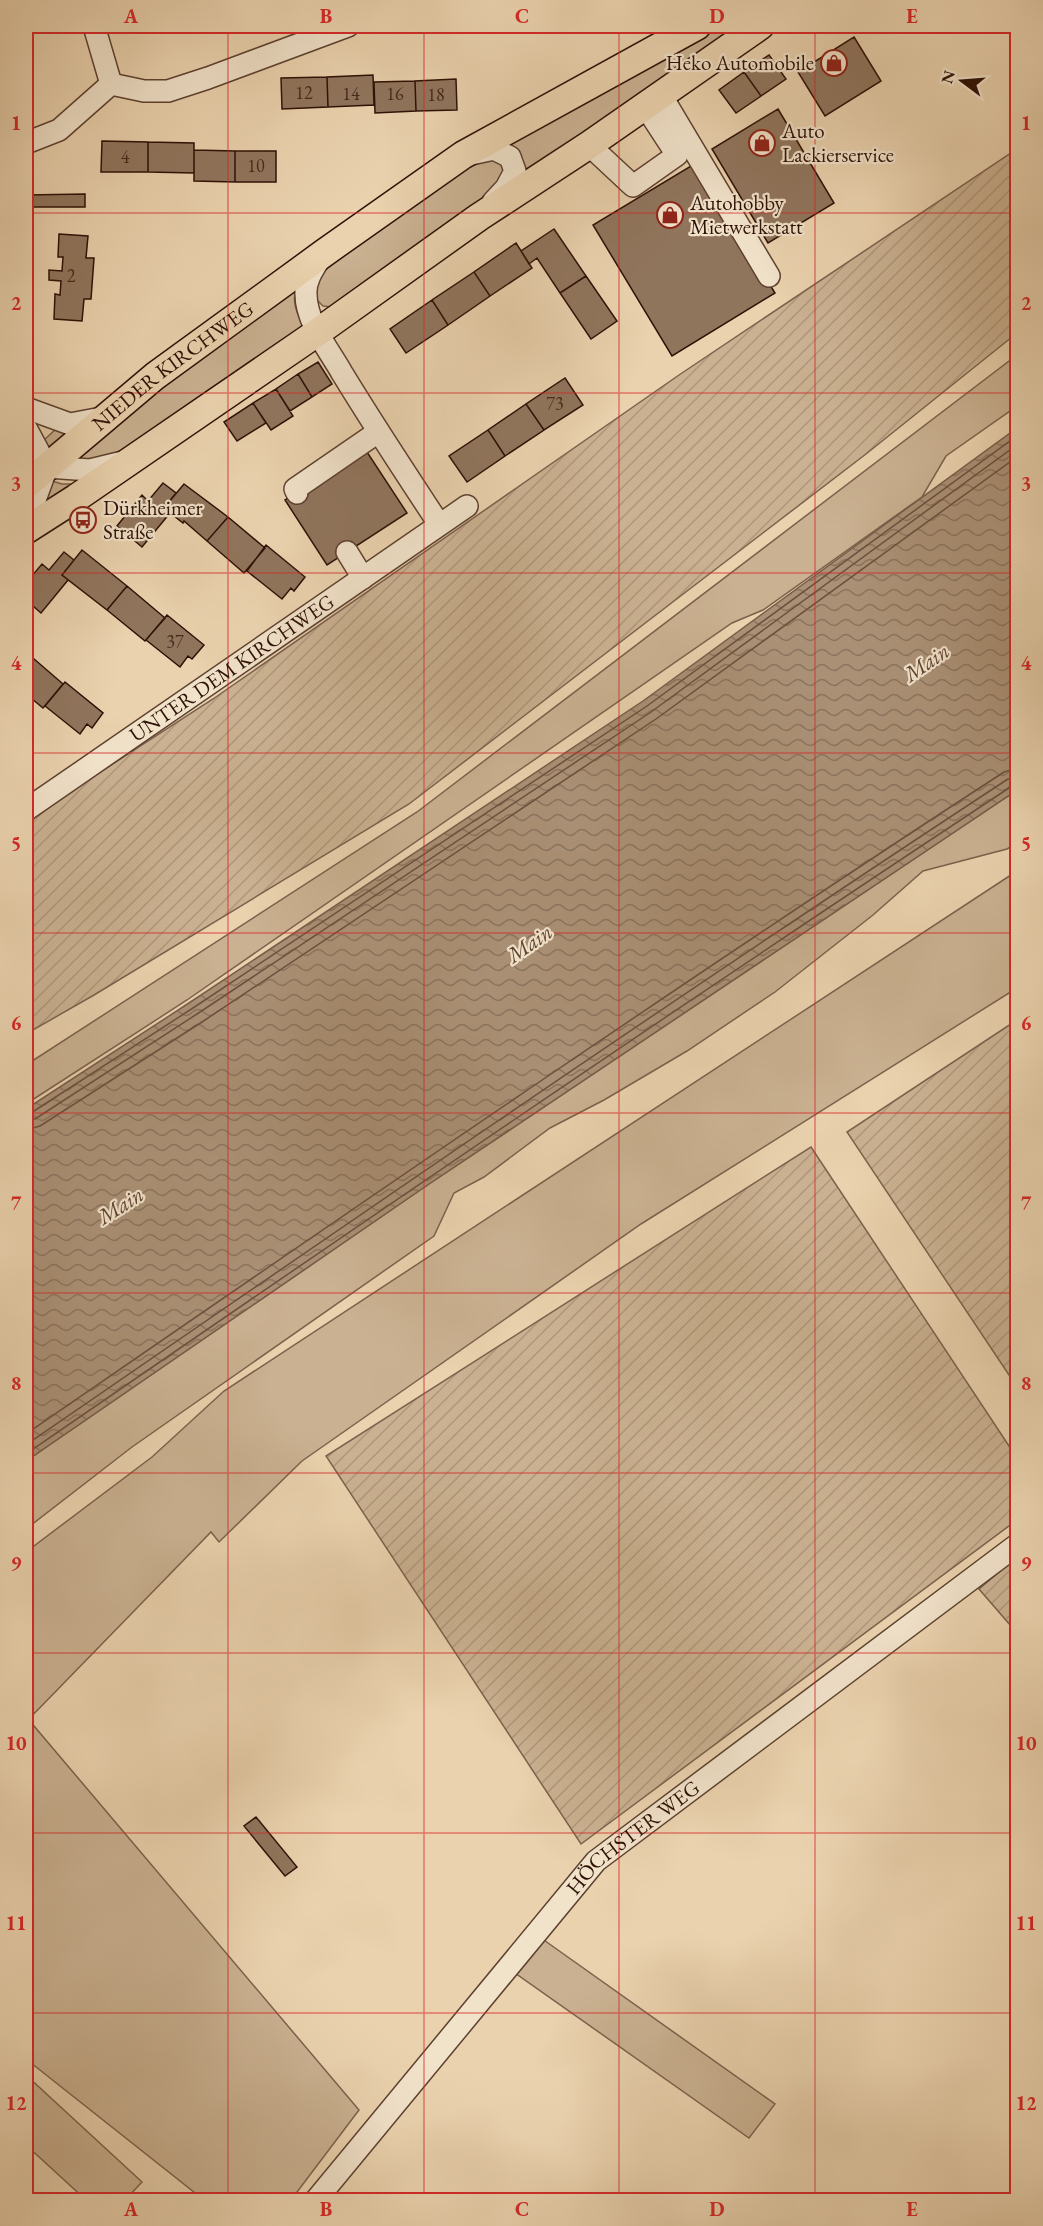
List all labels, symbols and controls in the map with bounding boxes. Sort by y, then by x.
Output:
text: A [123,3,139,29]
text: B [320,3,332,29]
text: C [515,3,529,29]
text: D [709,3,725,29]
text: E [906,3,918,29]
shop icon: Heko Automobile [819,48,849,78]
place label: Heko Automobile [666,49,814,76]
north arrow [932,51,992,111]
text: N [936,68,960,86]
house number: 12 [295,81,313,104]
house number: 14 [342,82,360,105]
house number: 16 [386,82,404,105]
house number: 18 [427,83,445,106]
text: 1 [11,110,21,136]
text: 1 [1021,110,1031,136]
place label: Auto Lackierservice [781,117,894,168]
shop icon: Auto Lackierservice [747,128,777,158]
house number: 4 [121,145,130,168]
house number: 10 [247,154,265,177]
place label: Autohobby Mietwerkstatt [689,189,803,240]
shop icon: Autohobby Mietwerkstatt [655,200,685,230]
house number: 2 [67,264,76,287]
text: 2 [11,290,22,316]
text: 2 [1021,290,1032,316]
street label: NIEDER KIRCHWEG [86,295,259,437]
house number: 73 [546,392,564,415]
text: 3 [11,470,21,496]
text: 3 [1021,470,1031,496]
place label: Dürkheimer Straße [103,494,202,545]
bus stop icon: Dürkheimer Straße [68,505,98,535]
street label: UNTER DEM KIRCHWEG [124,588,339,748]
house number: 37 [166,630,184,653]
water label: Main [896,636,955,690]
text: 4 [11,650,22,676]
text: 4 [1021,650,1032,676]
text: 5 [11,830,21,856]
text: 5 [1021,830,1031,856]
water label: Main [499,917,558,971]
text: 6 [11,1010,22,1036]
text: 6 [1021,1010,1032,1036]
water label: Main [90,1180,149,1232]
text: 7 [11,1190,22,1216]
text: 7 [1021,1190,1032,1216]
text: 8 [11,1370,21,1396]
text: 8 [1021,1370,1031,1396]
text: 9 [11,1550,22,1576]
text: 9 [1021,1550,1032,1576]
text: 10 [5,1730,27,1756]
text: 10 [1015,1730,1037,1756]
street label: HÖCHSTER WEG [560,1774,705,1900]
text: 11 [5,1910,27,1936]
text: 11 [1015,1910,1037,1936]
text: 12 [5,2090,27,2116]
text: 12 [1015,2090,1037,2116]
text: A [123,2196,139,2222]
text: B [320,2196,332,2222]
text: C [515,2196,529,2222]
text: D [709,2196,725,2222]
text: E [906,2196,918,2222]

